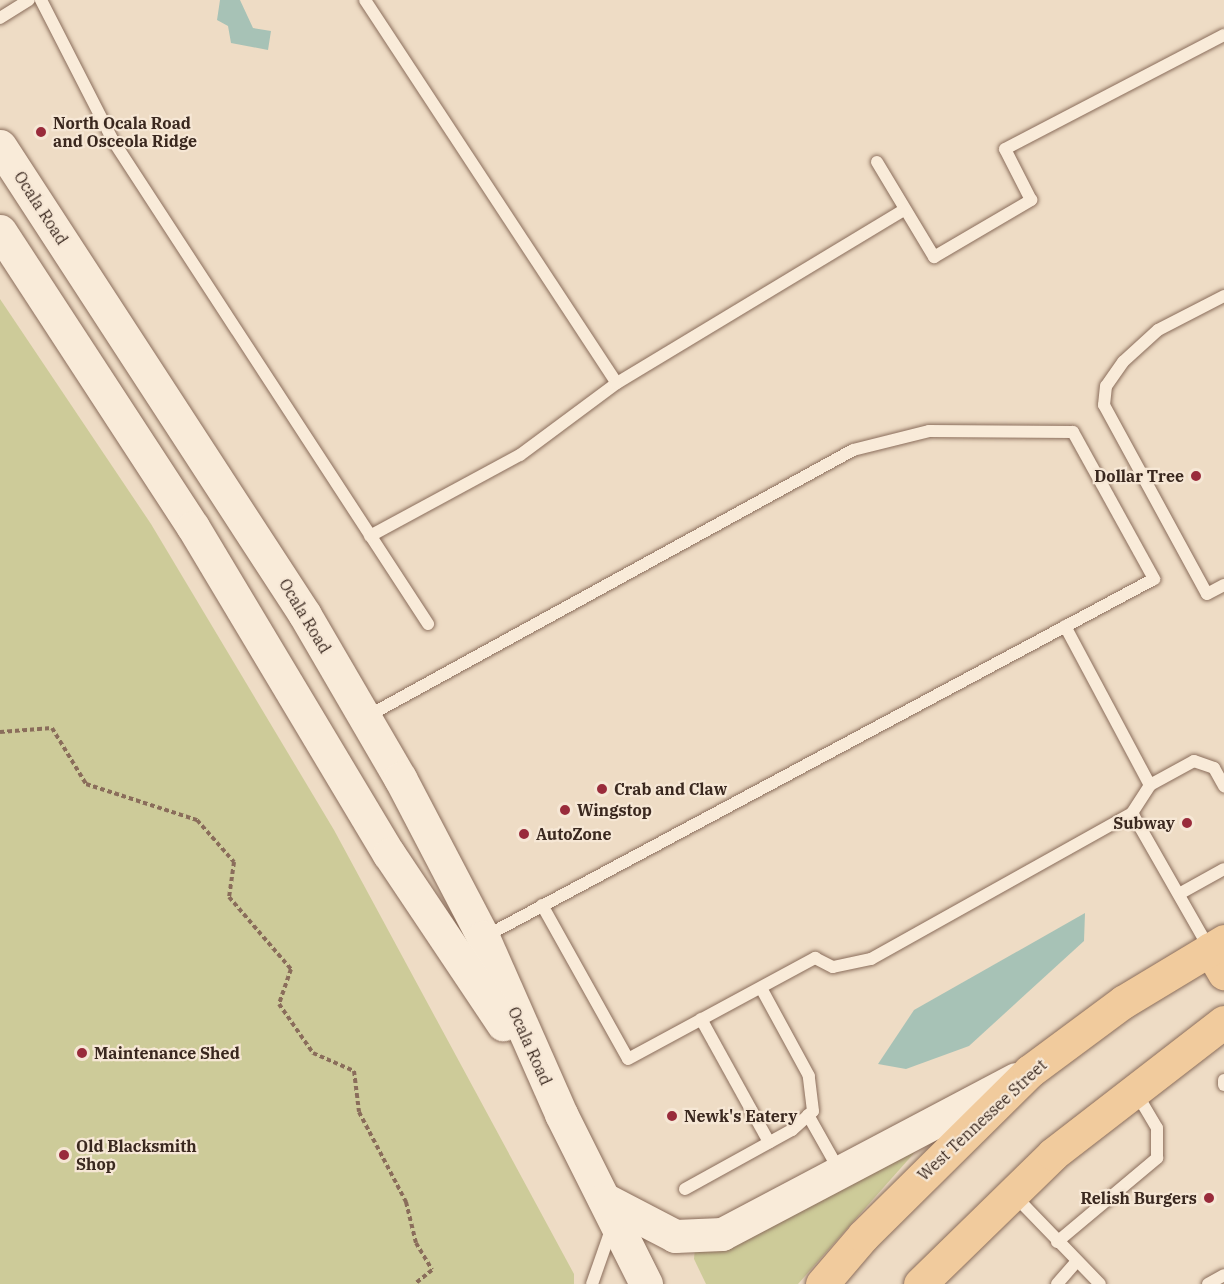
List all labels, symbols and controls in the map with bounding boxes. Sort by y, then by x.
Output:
place label: North Ocala Road and Osceola Ridge [53,113,197,151]
marker: North Ocala Road and Osceola Ridge [34,125,48,139]
street label: Ocala Road [10,168,72,248]
place label: Dollar Tree [1094,466,1184,486]
marker: Dollar Tree [1189,469,1203,483]
street label: Ocala Road [275,575,335,657]
place label: Crab and Claw [614,779,727,799]
marker: Crab and Claw [595,782,609,796]
place label: Wingstop [577,800,652,820]
marker: Wingstop [558,803,572,817]
place label: Subway [1113,813,1175,833]
marker: Subway [1180,816,1194,830]
place label: AutoZone [536,824,612,844]
marker: AutoZone [517,827,531,841]
street label: Ocala Road [504,1004,556,1088]
place label: Maintenance Shed [94,1043,240,1063]
marker: Maintenance Shed [75,1046,89,1060]
street label: West Tennessee Street [914,1055,1050,1185]
place label: Newk's Eatery [684,1106,797,1126]
marker: Newk's Eatery [665,1109,679,1123]
place label: Old Blacksmith Shop [76,1136,197,1174]
marker: Old Blacksmith Shop [57,1148,71,1162]
place label: Relish Burgers [1080,1188,1197,1208]
marker: Relish Burgers [1202,1191,1216,1205]

